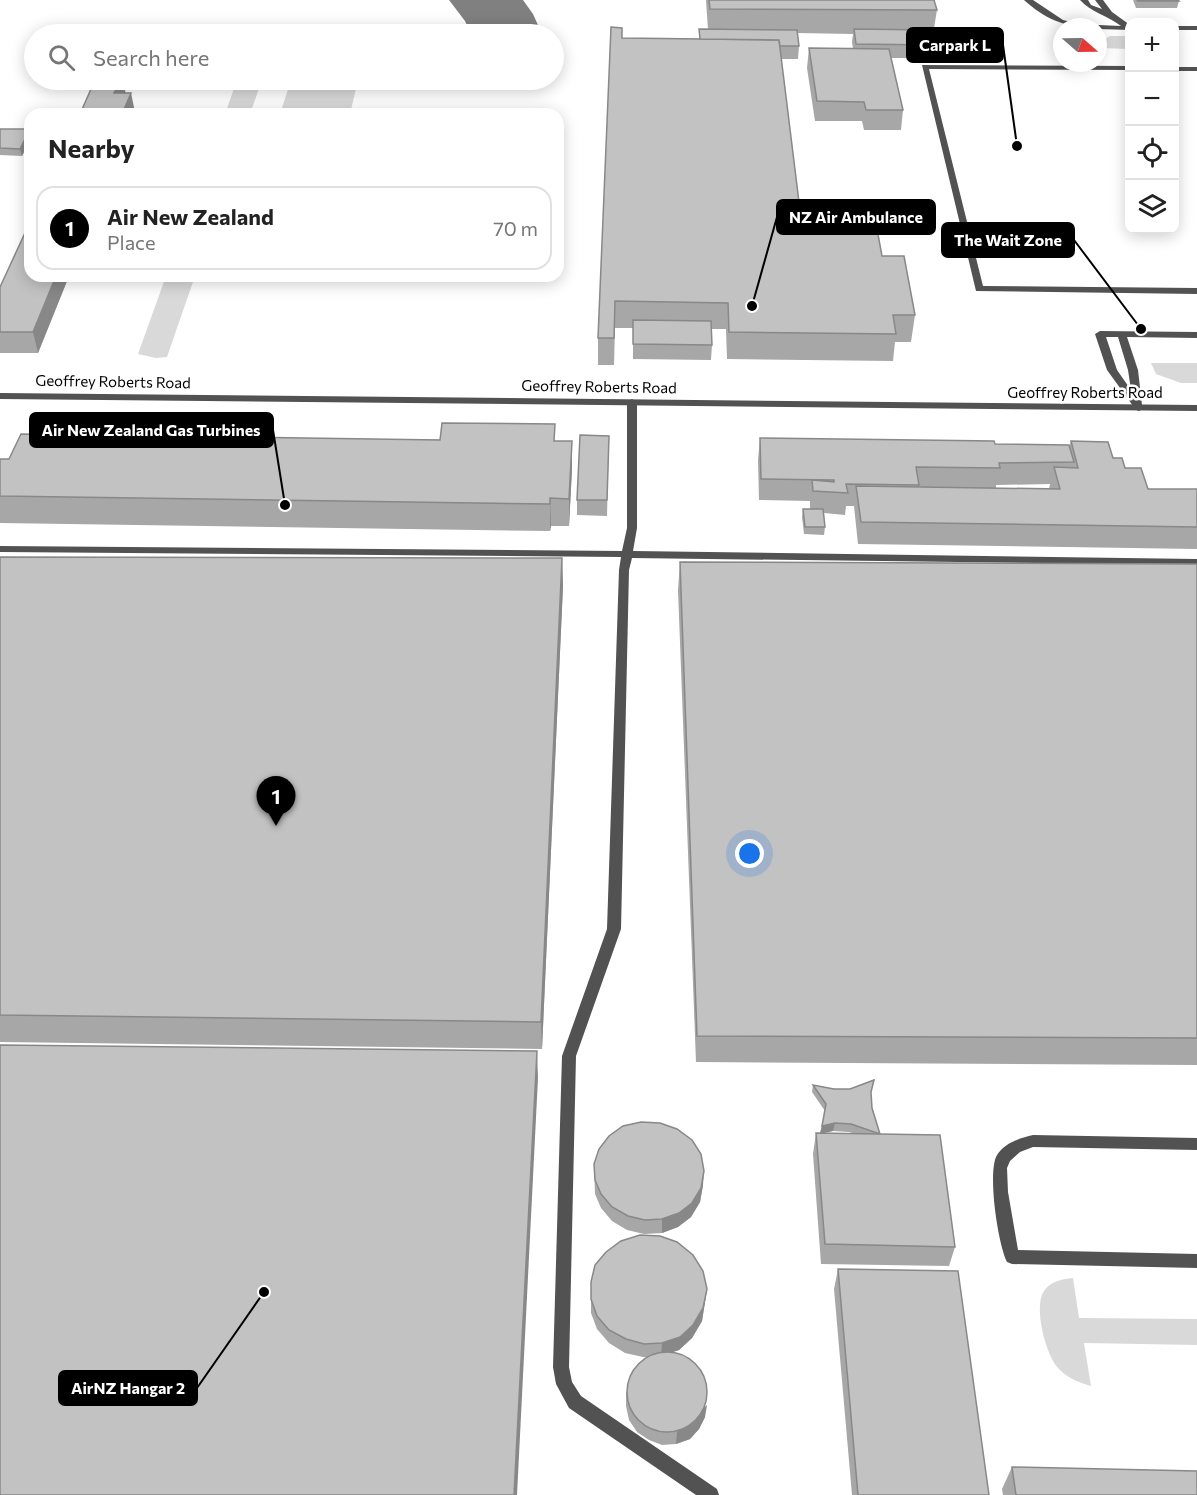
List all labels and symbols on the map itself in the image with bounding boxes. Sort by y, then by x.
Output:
north arrow [1053,18,1107,72]
callout: Carpark L [907,28,1003,62]
text: Carpark L [919,35,991,54]
callout: NZ Air Ambulance [777,200,935,234]
text: NZ Air Ambulance [789,207,923,226]
callout: The Wait Zone [942,223,1074,257]
text: The Wait Zone [954,230,1062,249]
street label: Geoffrey Roberts Road [35,371,191,391]
street label: Geoffrey Roberts Road [521,376,677,396]
street label: Geoffrey Roberts Road [1007,383,1163,401]
callout: Air New Zealand Gas Turbines [30,413,273,447]
text: Air New Zealand Gas Turbines [41,420,261,439]
pin: 1 [256,776,296,826]
your location [735,839,764,868]
callout: AirNZ Hangar 2 [59,1371,197,1405]
text: AirNZ Hangar 2 [71,1378,185,1397]

